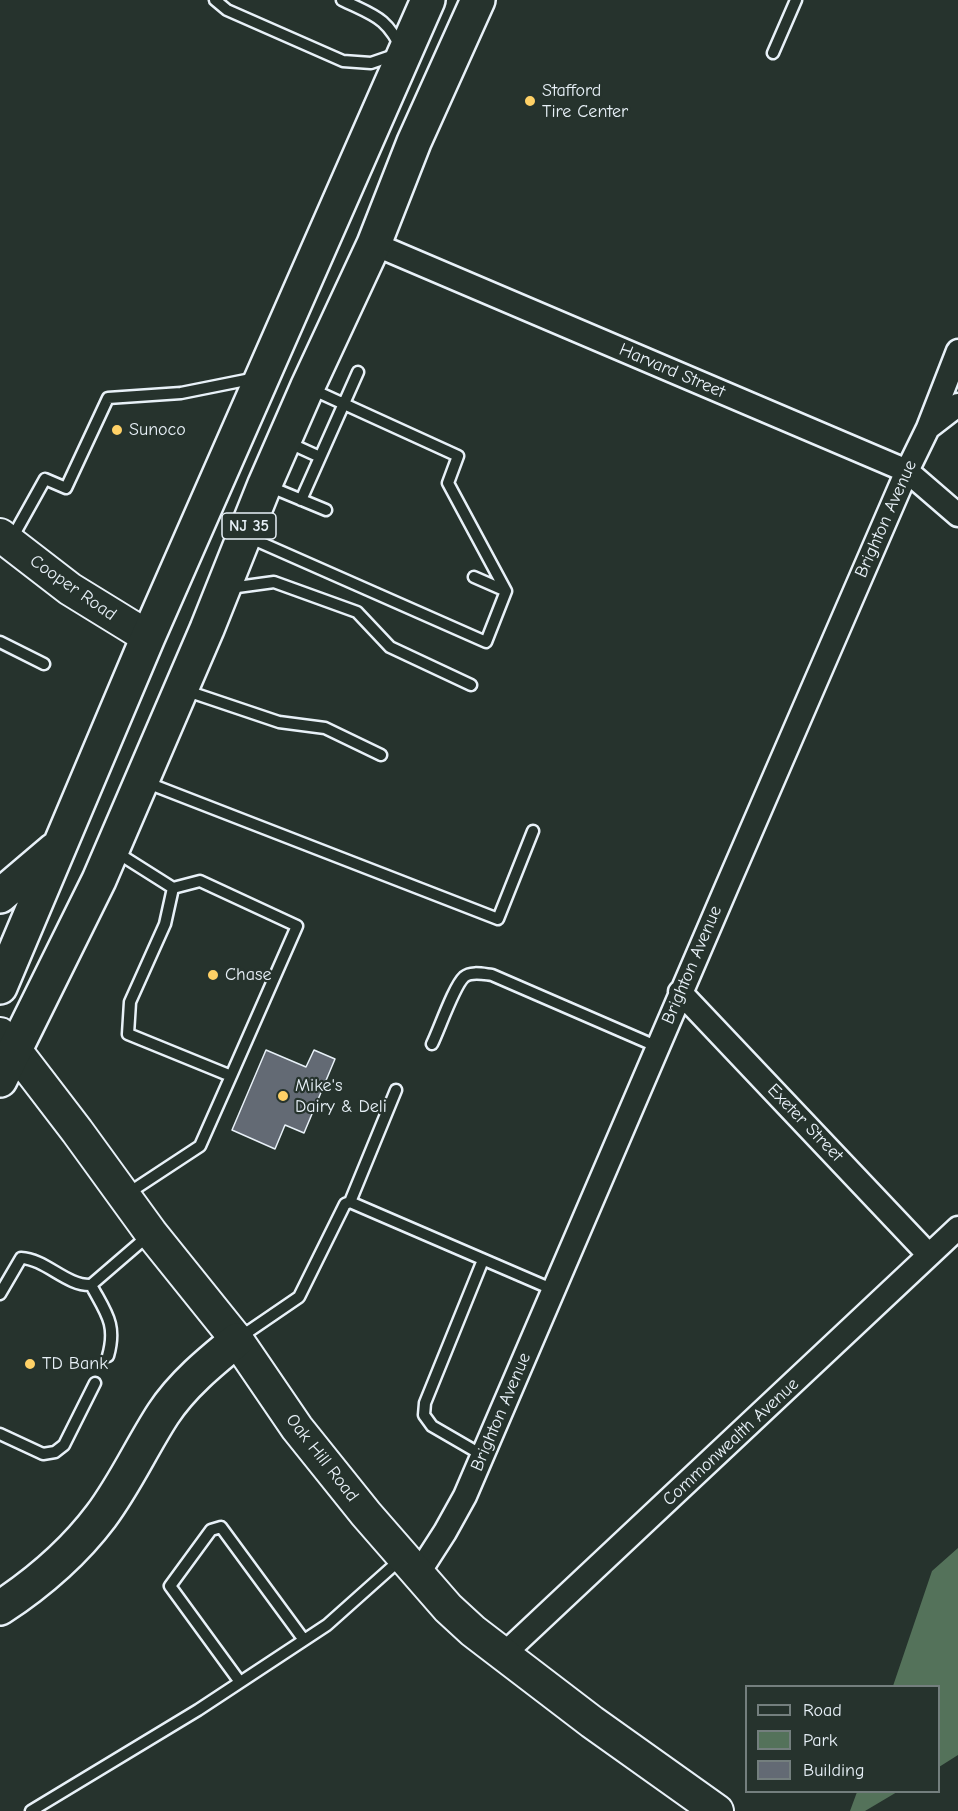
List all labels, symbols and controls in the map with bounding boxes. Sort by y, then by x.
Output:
place label: Stafford Tire Center [542,80,628,122]
marker: Stafford Tire Center [523,94,537,108]
street label: Harvard Street [616,339,728,403]
place label: Sunoco [129,419,186,441]
marker: Sunoco [110,423,124,437]
street label: Brighton Avenue [850,457,922,581]
road number: NJ 35 [222,513,276,539]
street label: Cooper Road [26,550,120,626]
street label: Brighton Avenue [657,903,727,1027]
place label: Chase [225,964,271,986]
marker: Chase [206,968,220,982]
place label: Mike's Dairy & Deli [295,1075,387,1118]
street label: Exeter Street [763,1080,847,1166]
marker: Mike's Dairy & Deli [276,1089,290,1103]
street label: Brighton Avenue [466,1350,536,1474]
place label: TD Bank [42,1353,108,1375]
marker: TD Bank [23,1357,37,1371]
street label: Commonwealth Avenue [658,1373,804,1511]
street label: Oak Hill Road [281,1410,363,1506]
legend [745,1685,940,1793]
text: Road [803,1700,842,1721]
text: Park [803,1730,837,1751]
text: Building [803,1760,865,1781]

